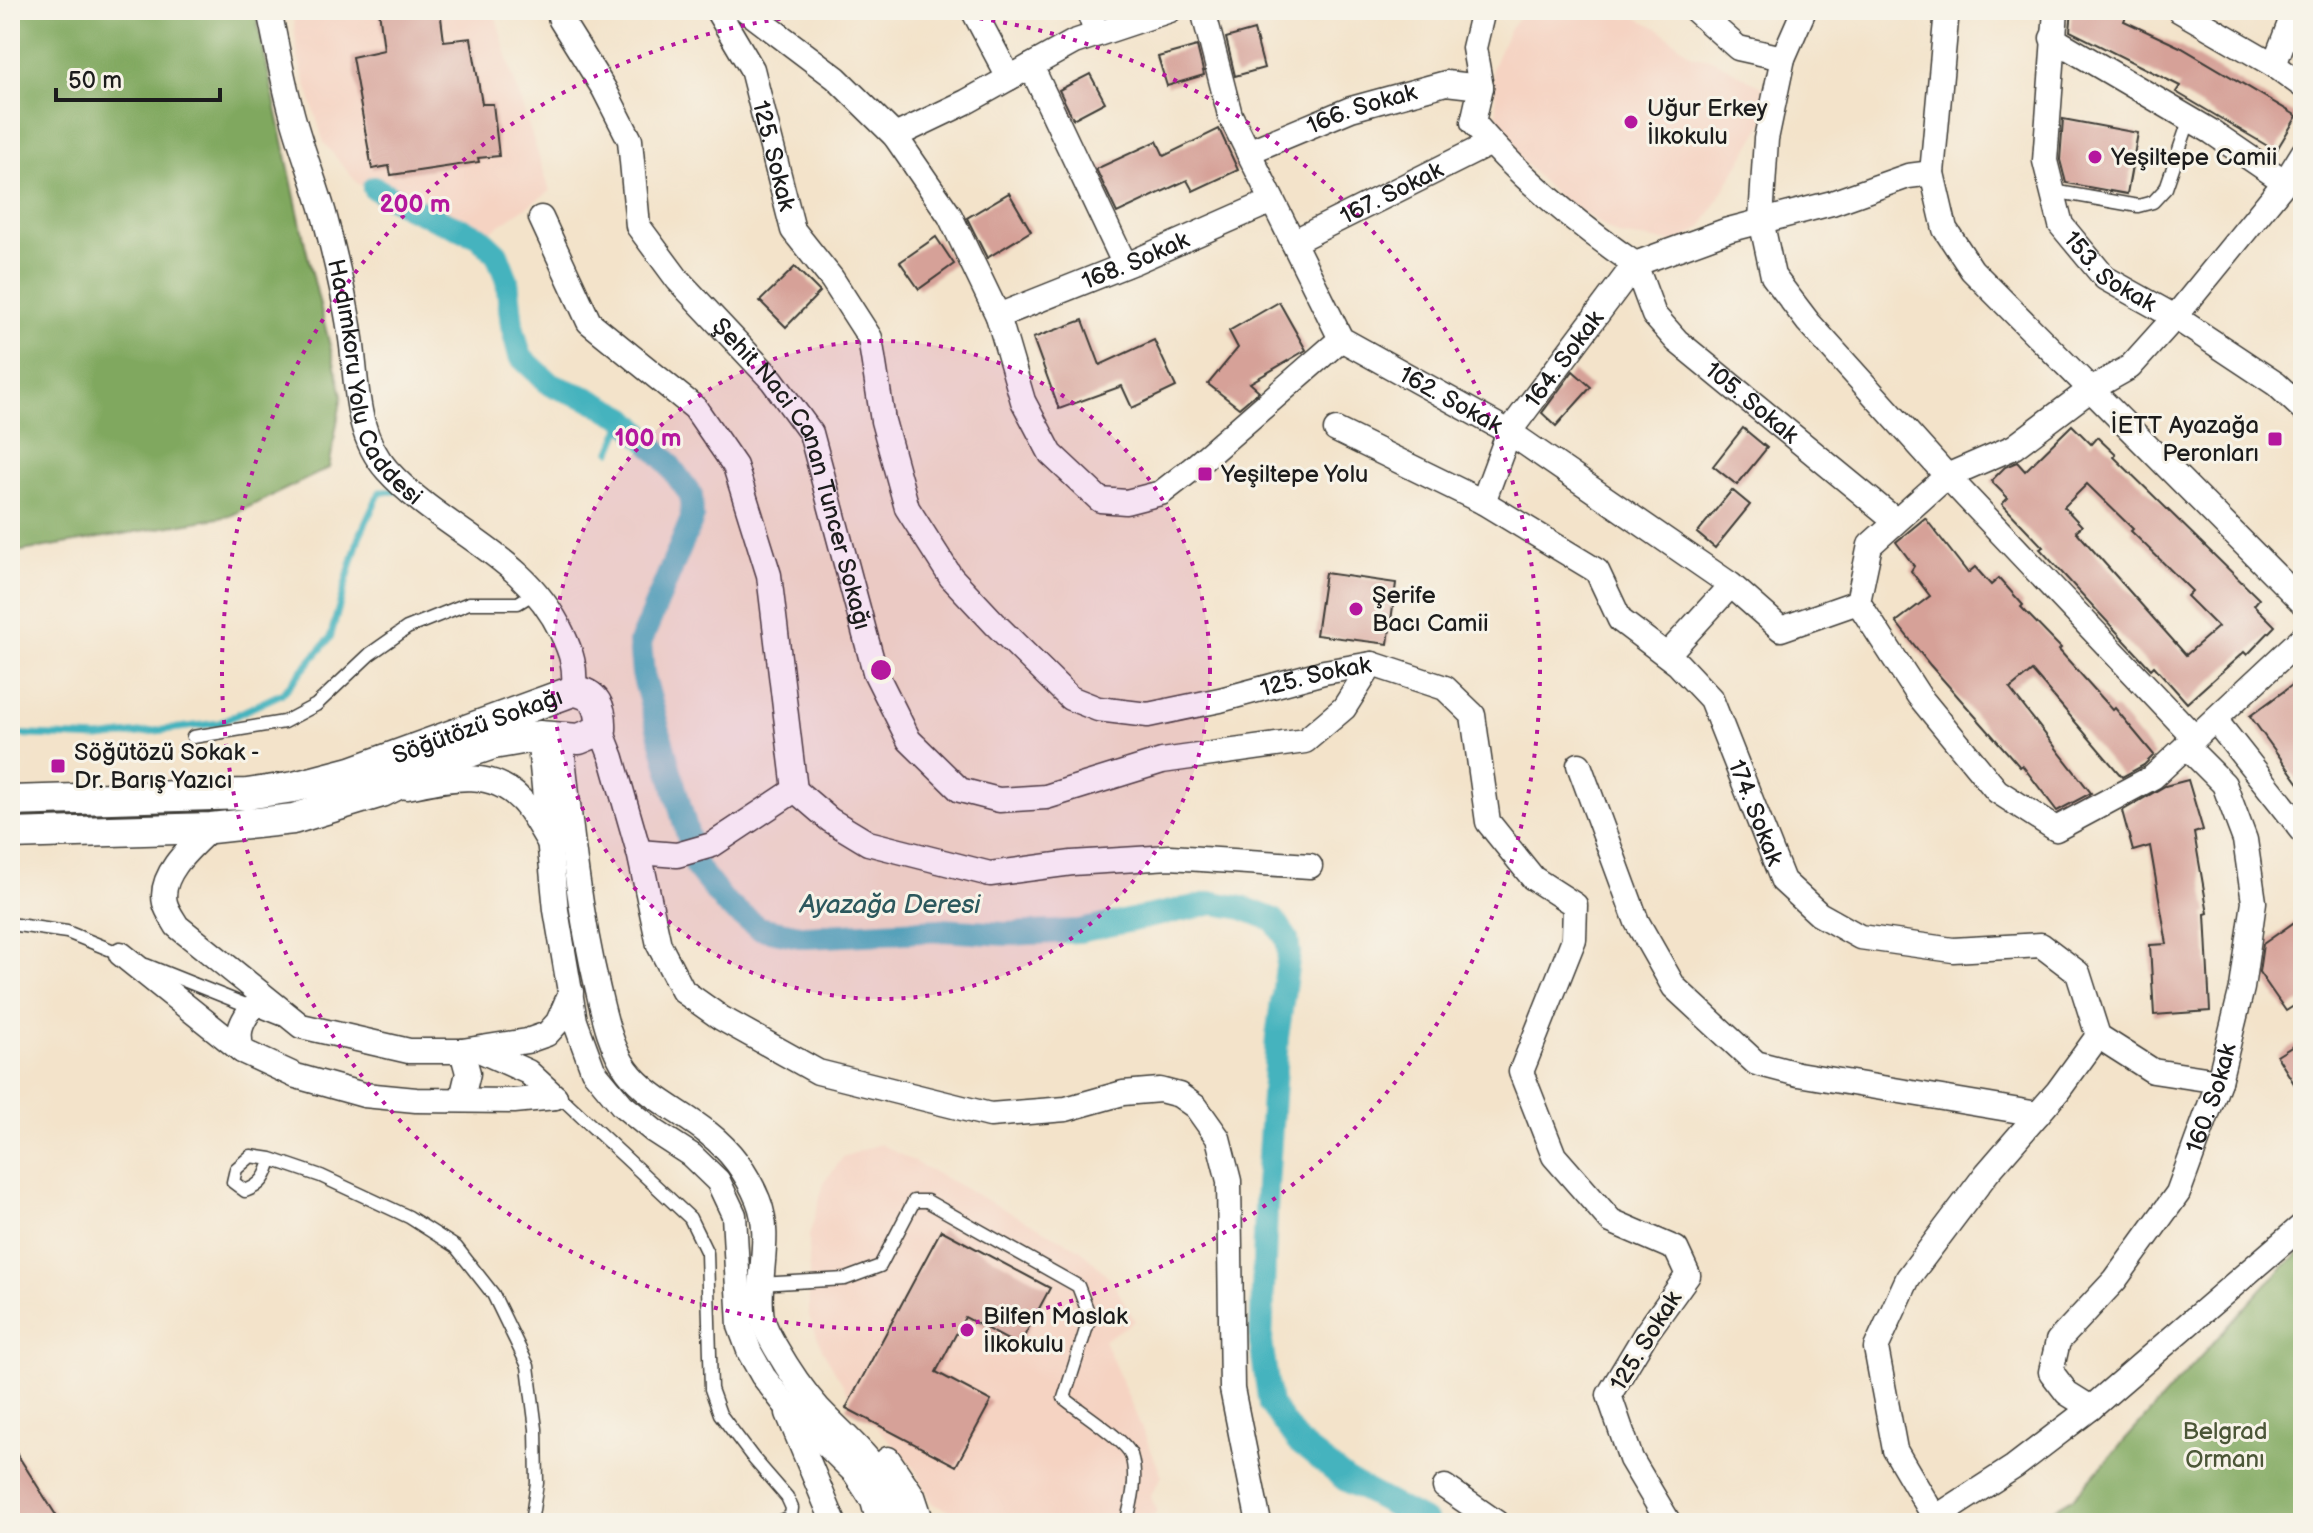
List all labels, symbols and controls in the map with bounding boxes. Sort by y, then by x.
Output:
scale bar [56,52,220,102]
text: 50 m [68,66,122,95]
street label: 166. Sokak [1302,77,1420,140]
place label: Uğur Erkey İlkokulu [1647,94,1768,151]
street label: 125. Sokak [746,97,802,214]
marker: Uğur Erkey İlkokulu [1622,113,1640,131]
place label: Yeşiltepe Camii [2110,143,2277,172]
marker: Yeşiltepe Camii [2086,148,2104,166]
street label: 167. Sokak [1335,155,1448,231]
text: 200 m [380,190,450,219]
street label: 168. Sokak [1077,225,1194,296]
street label: 153. Sokak [2057,225,2162,318]
street label: Hadımkoru Yolu Caddesi [321,256,428,511]
street label: 164. Sokak [1518,304,1610,413]
street label: Şehit Naci Canan Tuncer Sokağı [706,312,878,633]
street label: 105. Sokak [1699,355,1805,450]
street label: 162. Sokak [1394,360,1508,440]
place label: İETT Ayazağa Peronları [2111,411,2259,468]
text: 100 m [615,424,681,453]
marker: İETT Ayazağa Peronları [2266,430,2284,448]
place label: Yeşiltepe Yolu [1220,460,1368,489]
marker: Yeşiltepe Yolu [1196,465,1214,483]
place label: Şerife Bacı Camii [1372,581,1489,638]
marker: Şerife Bacı Camii [1347,600,1365,618]
street label: 125. Sokak [1257,650,1373,703]
centre of rings [867,656,895,684]
street label: Söğütözü Sokağı [388,682,566,770]
place label: Söğütözü Sokak - Dr. Barış Yazıcı [74,738,260,795]
street label: 174. Sokak [1722,755,1790,870]
marker: Söğütözü Sokak - Dr. Barış Yazıcı [49,757,67,775]
water label: Ayazağa Deresi [798,890,982,921]
street label: 160. Sokak [2179,1040,2242,1157]
street label: 125. Sokak [1604,1285,1688,1396]
place label: Bilfen Maslak İlkokulu [983,1302,1128,1359]
marker: Bilfen Maslak İlkokulu [958,1321,976,1339]
park label: Belgrad Ormanı [2182,1417,2268,1474]

